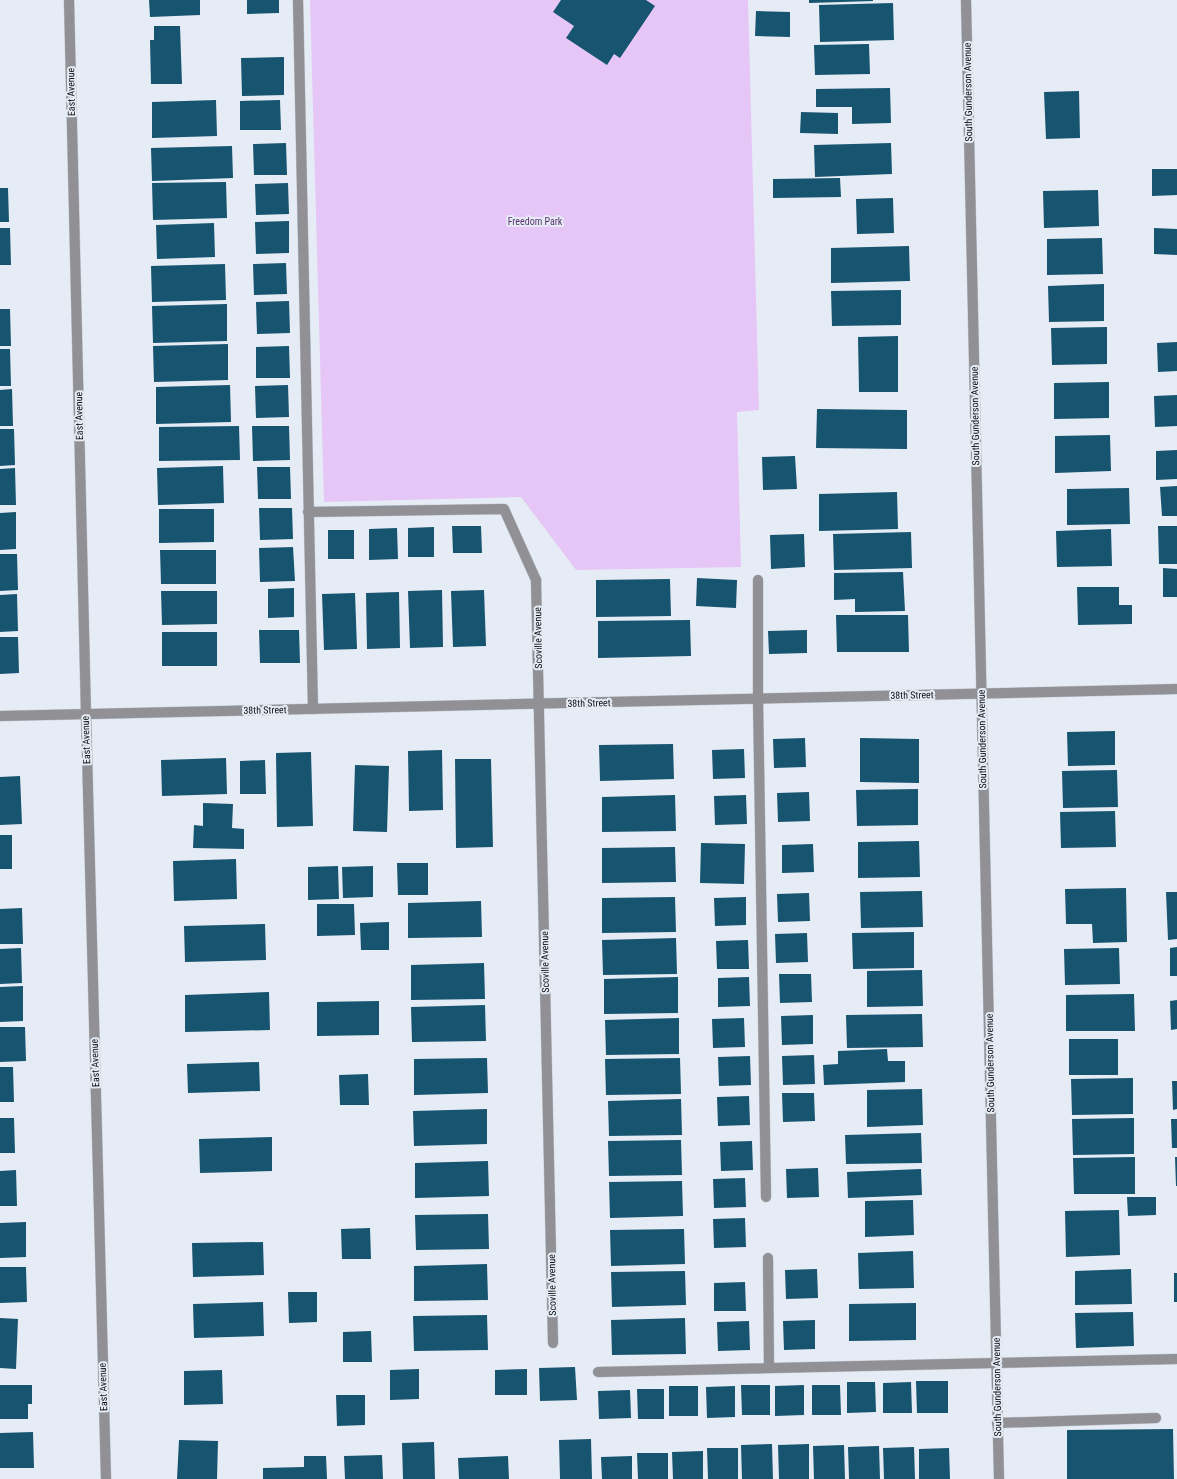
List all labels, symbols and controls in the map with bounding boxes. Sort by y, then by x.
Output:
street label: South Gunderson Avenue [962,42,974,142]
street label: East Avenue [65,67,77,116]
park label: Freedom Park [508,216,563,227]
street label: South Gunderson Avenue [969,366,981,466]
street label: East Avenue [73,391,85,440]
street label: Scoville Avenue [532,607,544,669]
street label: 38th Street [890,689,934,701]
street label: South Gunderson Avenue [976,689,988,789]
street label: 38th Street [567,697,611,709]
street label: 38th Street [243,704,287,716]
street label: East Avenue [80,715,92,764]
street label: Scoville Avenue [539,931,551,993]
street label: South Gunderson Avenue [984,1013,996,1113]
street label: East Avenue [89,1038,101,1087]
street label: Scoville Avenue [546,1254,558,1316]
street label: South Gunderson Avenue [991,1337,1003,1437]
street label: East Avenue [97,1362,109,1411]

